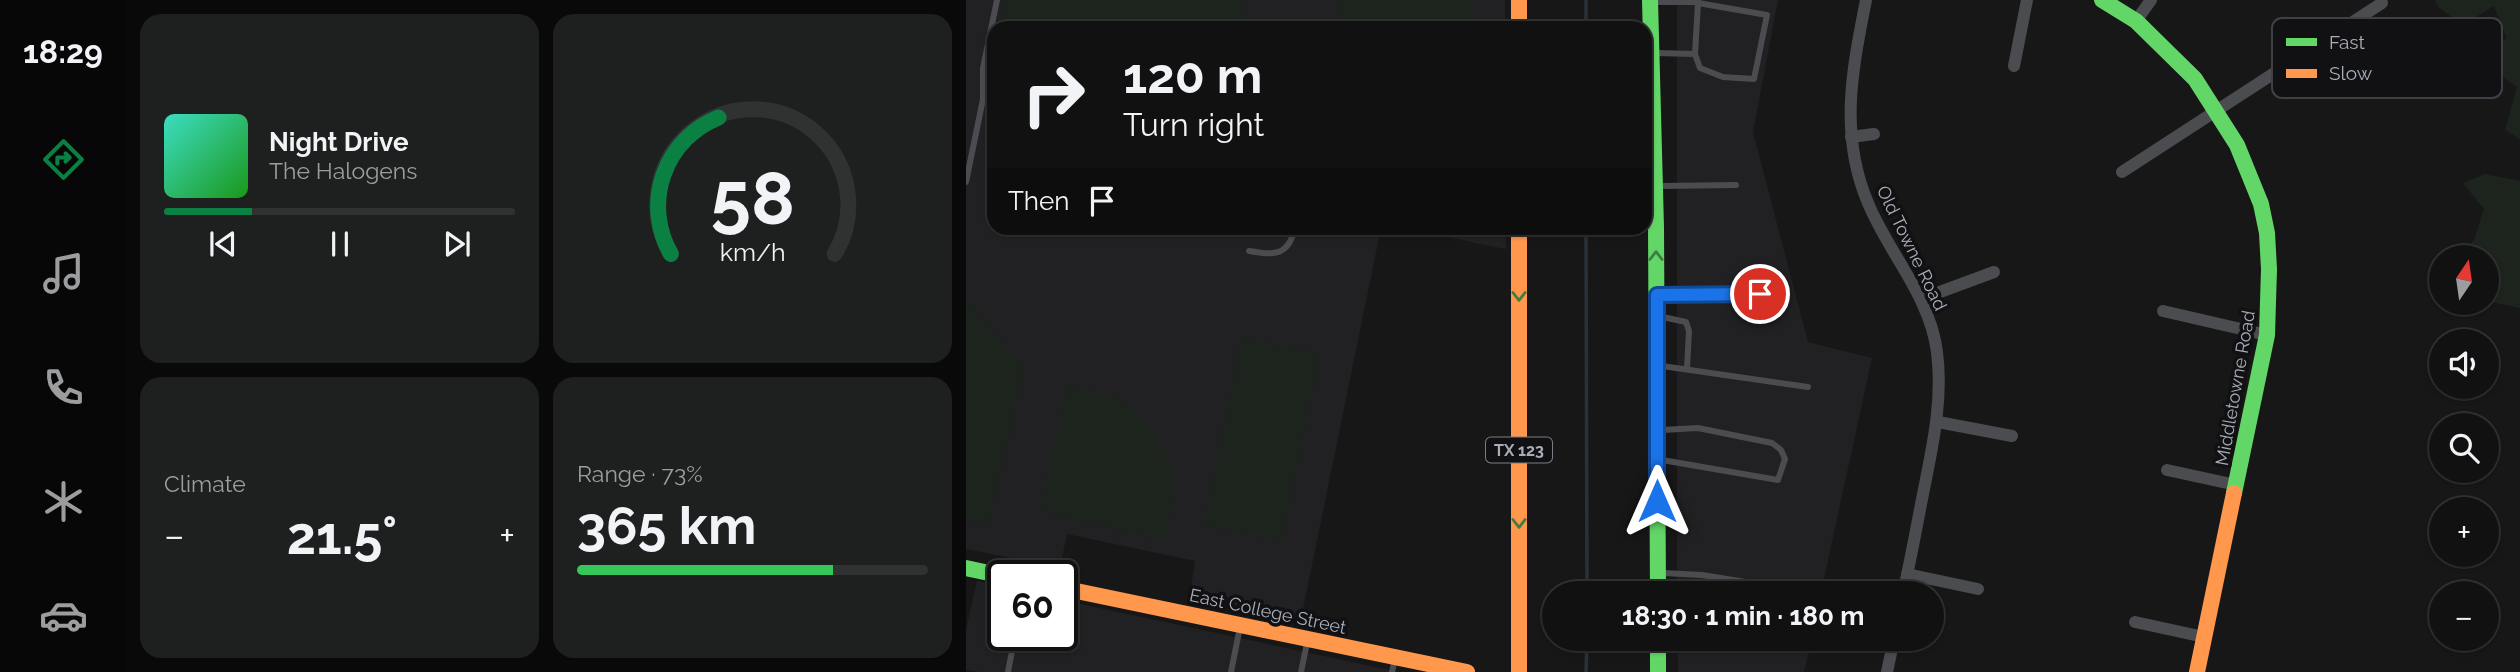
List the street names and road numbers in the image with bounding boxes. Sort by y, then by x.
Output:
street label: Old Towne Road [1873,182,1951,314]
street label: Middletowne Road [2211,309,2259,467]
road number: TX 123 [1486,438,1552,463]
street label: East College Street [1188,584,1348,638]

